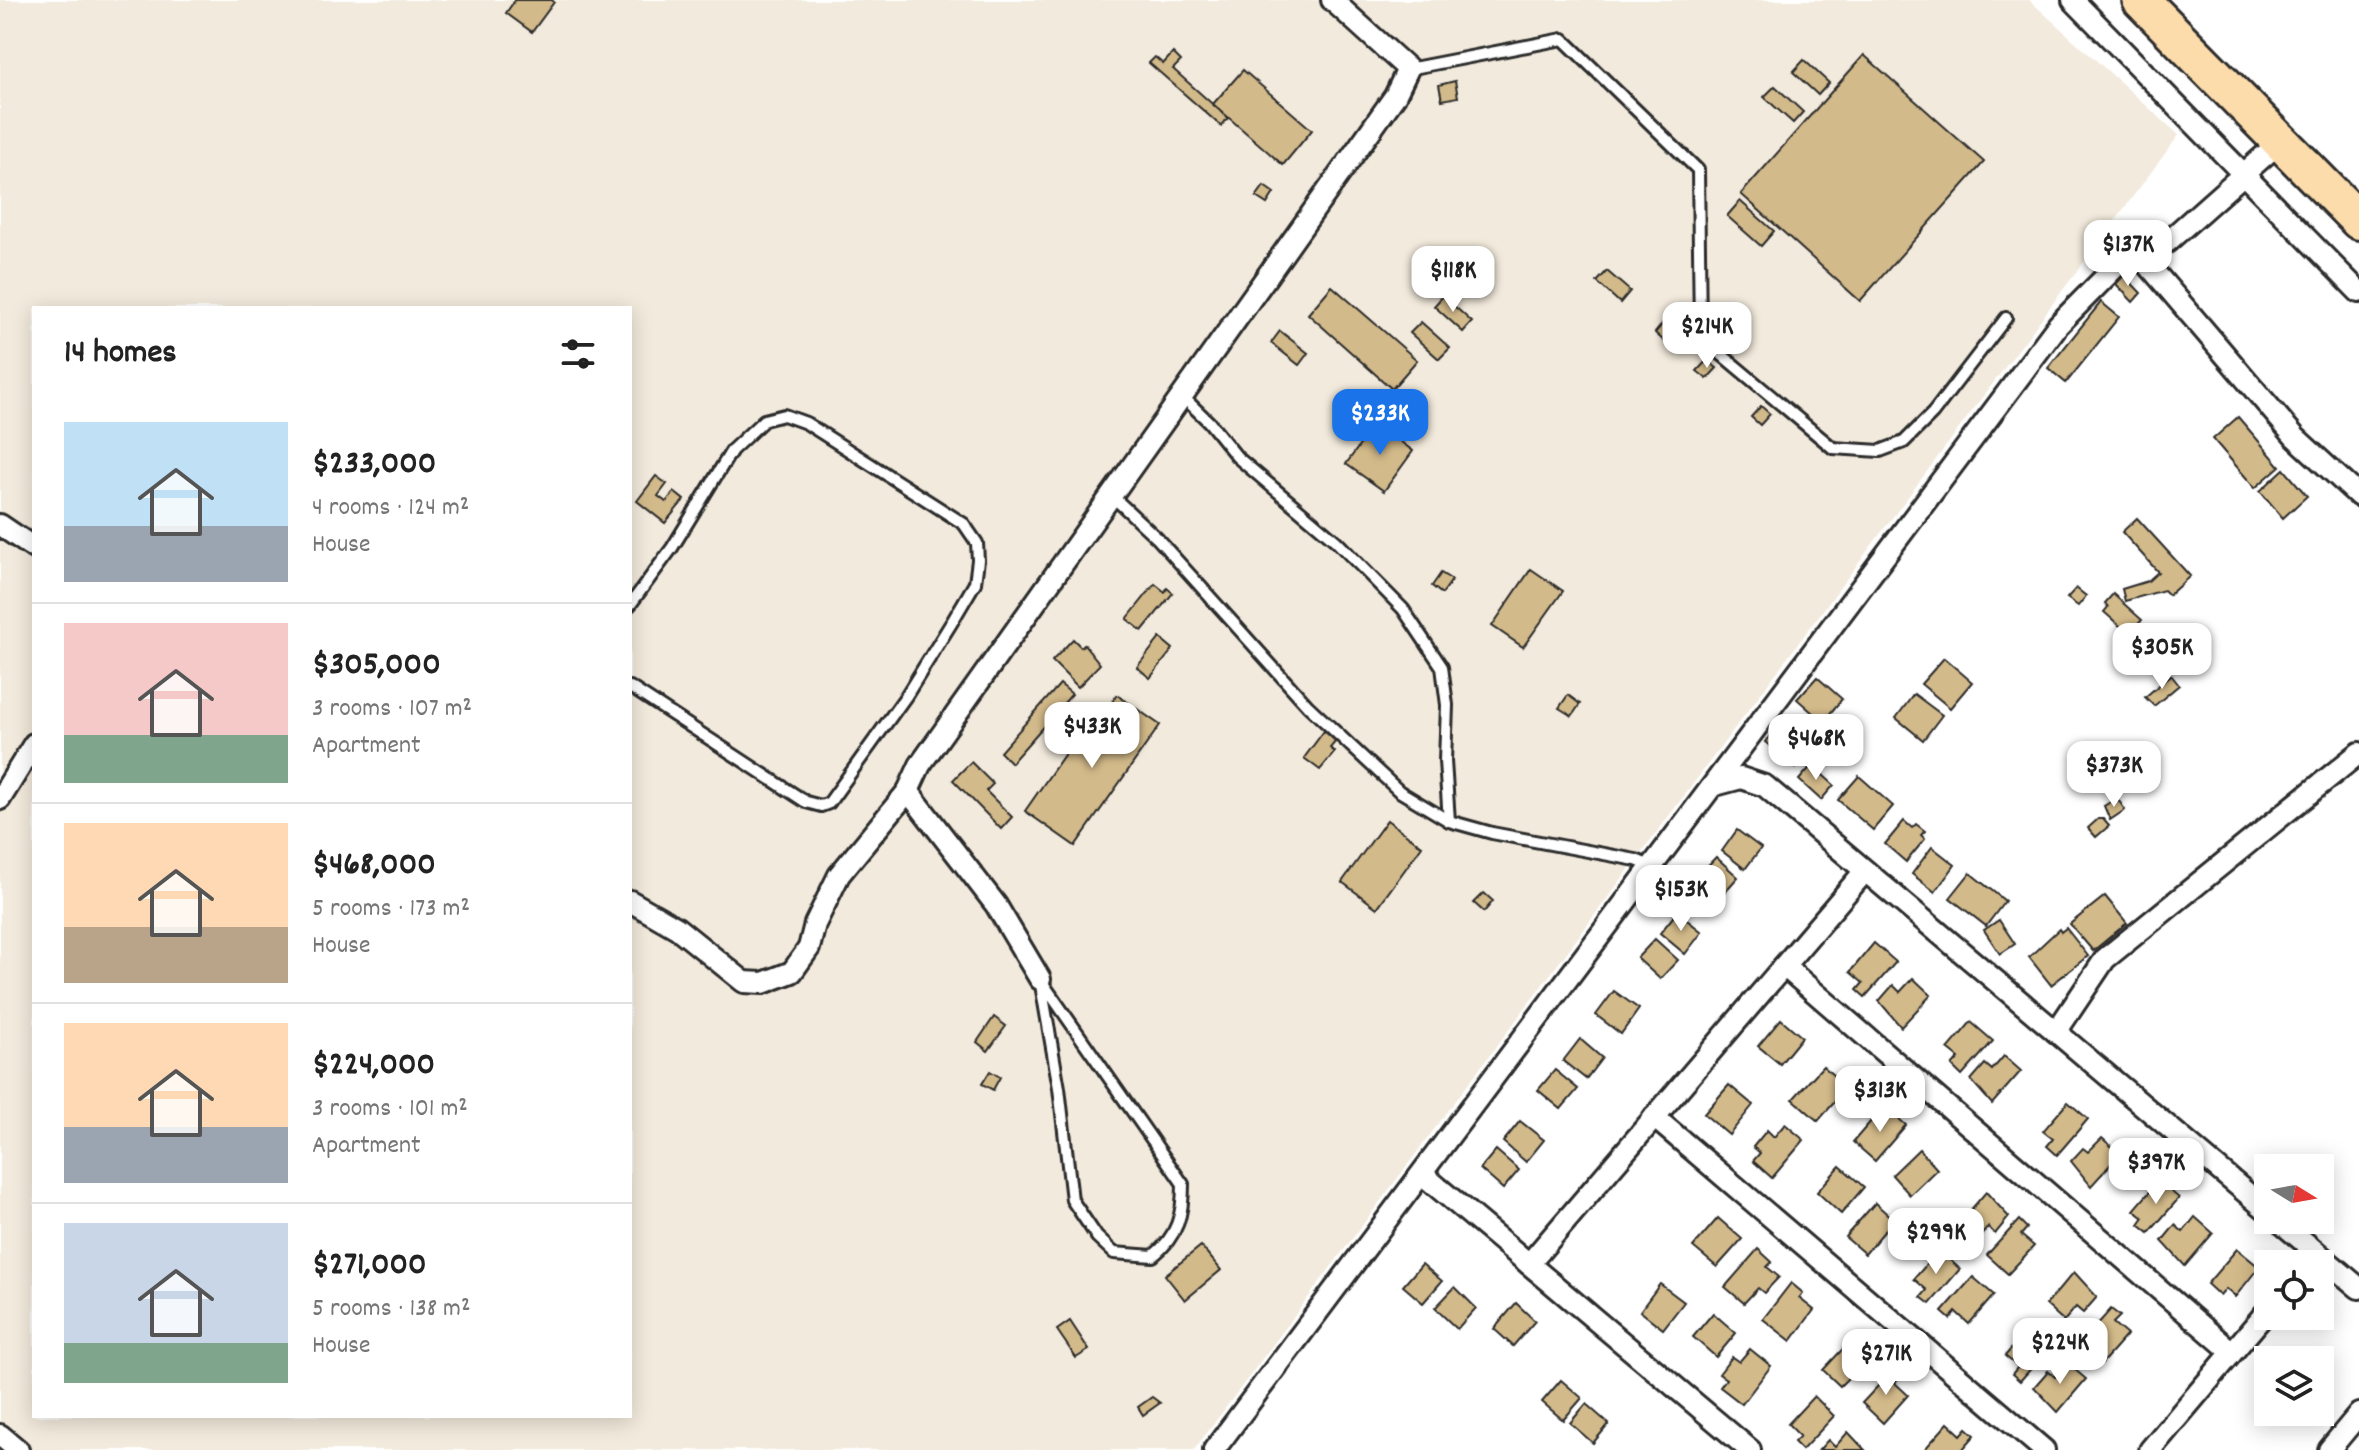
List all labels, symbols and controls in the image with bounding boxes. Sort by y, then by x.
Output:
pin: $137K [2072,220,2184,288]
text: $137K [2102,227,2154,264]
pin: $118K [1397,246,1509,314]
text: $118K [1429,253,1477,290]
pin: $214K [1651,302,1763,370]
text: $214K [1680,309,1734,346]
text: 14 homes [64,330,177,379]
icon: filters [556,332,600,376]
pin: $233K [1324,389,1436,457]
text: $233K [1350,396,1410,433]
text: $233,000 [312,441,436,490]
icon: home [128,454,224,550]
text: 4 rooms · 124 m² [312,490,469,527]
text: House [312,527,370,564]
pin: $305K [2106,623,2218,691]
text: $305K [2131,630,2193,667]
text: $305,000 [312,642,441,691]
icon: home [128,655,224,751]
text: 3 rooms · 107 m² [312,691,472,728]
pin: $433K [1036,702,1148,770]
text: $433K [1062,709,1122,746]
pin: $468K [1760,714,1872,782]
text: $468K [1786,721,1846,758]
text: Apartment [312,728,421,765]
pin: $373K [2058,741,2170,809]
text: $373K [2085,748,2143,785]
text: $468,000 [312,842,436,891]
icon: home [128,855,224,951]
pin: $153K [1625,865,1737,933]
text: $153K [1654,872,1708,909]
text: 5 rooms · 173 m² [312,891,470,928]
text: House [312,928,370,965]
text: $224,000 [312,1042,435,1091]
icon: home [128,1055,224,1151]
pin: $313K [1824,1066,1936,1134]
text: $313K [1853,1073,1907,1110]
text: 3 rooms · 101 m² [312,1091,468,1128]
text: Apartment [312,1128,421,1165]
pin: $397K [2100,1138,2212,1206]
text: $397K [2127,1145,2185,1182]
north arrow [2254,1154,2334,1234]
map controls [2254,1154,2334,1426]
pin: $299K [1880,1208,1992,1276]
text: $299K [1906,1215,1966,1252]
text: $271,000 [312,1242,427,1291]
button: locate [2254,1250,2334,1330]
icon: home [128,1255,224,1351]
text: 5 rooms · 138 m² [312,1291,470,1328]
pin: $224K [2004,1318,2116,1386]
text: $224K [2031,1325,2089,1362]
text: House [312,1328,370,1365]
pin: $271K [1830,1329,1942,1397]
text: $271K [1860,1336,1912,1373]
button: layers [2254,1346,2334,1426]

